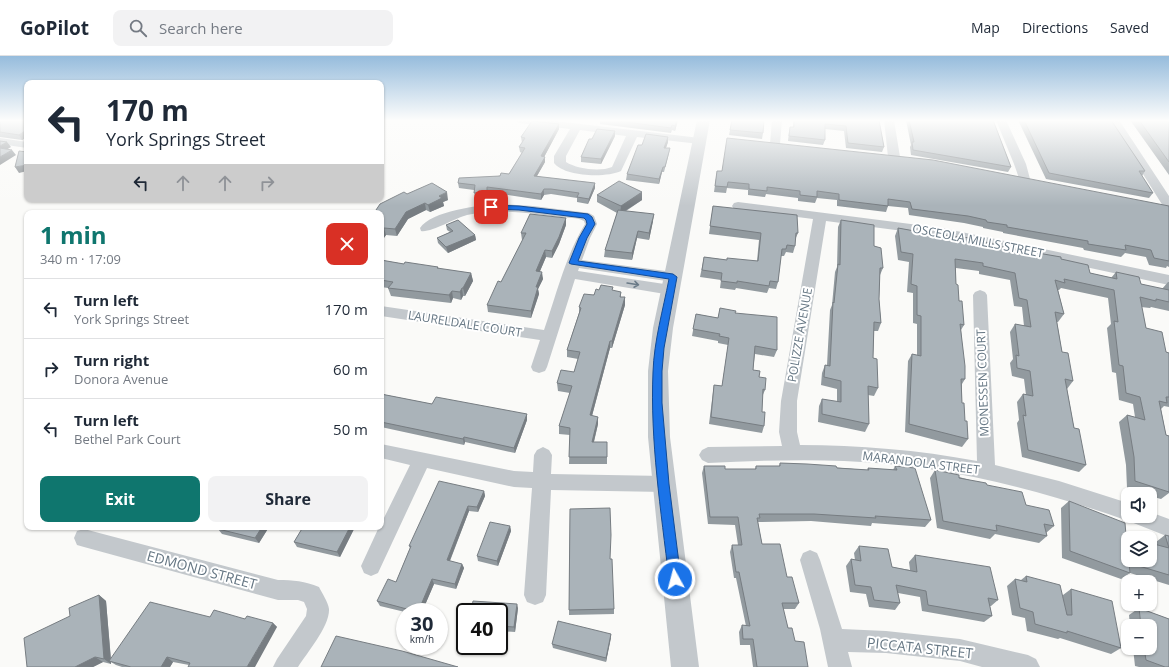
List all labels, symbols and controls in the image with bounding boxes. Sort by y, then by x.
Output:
search box [113,10,393,46]
text: GoPilot [20,15,89,41]
icon: search [127,17,149,39]
text: Search here [159,18,243,38]
text: Map [971,18,1000,37]
text: Directions [1022,18,1088,37]
text: Saved [1110,18,1149,37]
text: 170 m [106,91,189,129]
icon: left [40,96,92,148]
text: York Springs Street [106,127,266,151]
icon: left [130,172,152,194]
icon: ahead [172,172,194,194]
icon: ahead [214,172,236,194]
icon: right [256,172,278,194]
pin [474,190,508,224]
icon: arrive [480,196,502,218]
text: 1 min [40,218,107,251]
street label: OSCEOLA MILLS STREET [911,219,1046,262]
button: close [326,223,368,265]
text: 340 m · 17:09 [40,250,121,268]
one-way arrow [626,280,639,288]
street label: POLIZZE AVENUE [783,286,816,383]
text: Turn left [74,290,139,310]
icon: left [40,298,62,320]
text: 170 m [324,299,368,319]
street label: LAURELDALE COURT [407,306,524,341]
text: York Springs Street [74,310,189,328]
street label: MONESSEN COURT [972,329,993,437]
text: Turn right [74,350,149,370]
icon: right [40,358,62,380]
text: 60 m [333,359,368,379]
text: Donora Avenue [74,370,168,388]
text: Turn left [74,410,139,430]
icon: left [40,418,62,440]
text: 50 m [333,419,368,439]
text: Bethel Park Court [74,430,181,448]
street label: MARANDOLA STREET [861,447,981,478]
button: Exit [40,476,200,522]
button: Share [208,476,368,522]
map controls [1121,487,1157,655]
button: sound [1121,487,1157,523]
button: layers [1121,531,1157,567]
street label: EDMOND STREET [145,546,259,593]
position arrow [654,558,696,600]
button: + [1121,575,1157,611]
speed limit sign: 40 [456,603,508,655]
text: 30 [411,610,433,637]
button: − [1121,619,1157,655]
text: km/h [410,632,434,646]
street label: PICCATA STREET [866,632,974,663]

